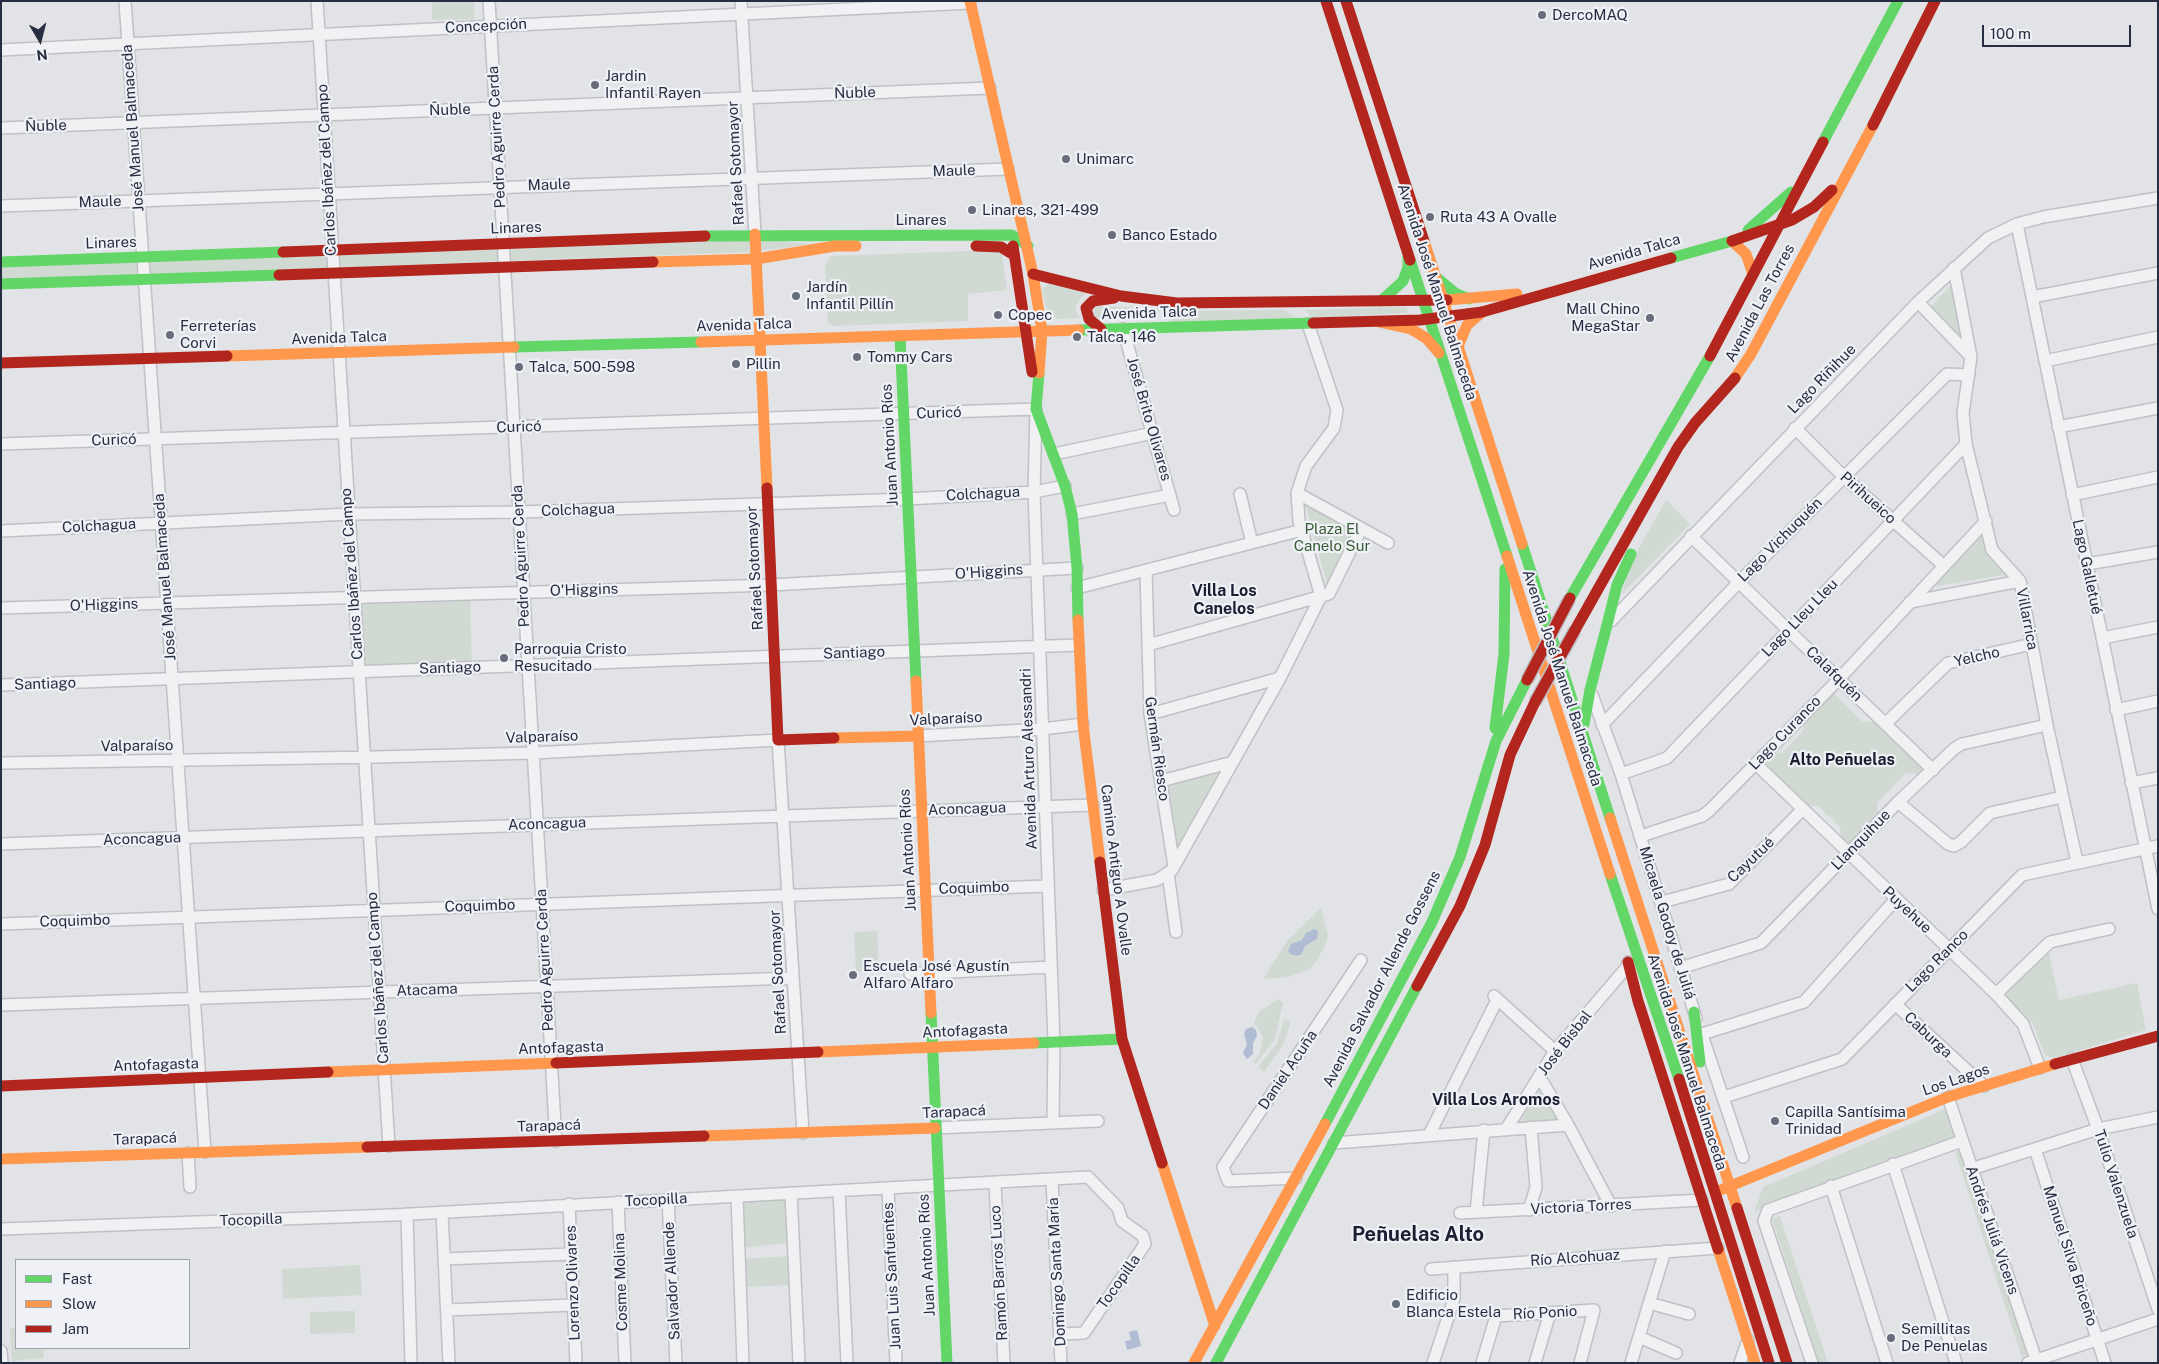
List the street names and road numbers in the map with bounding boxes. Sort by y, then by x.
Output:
street label: Concepción [445,15,527,37]
street label: José Manuel Balmaceda [118,44,148,212]
street label: Pedro Aguirre Cerda [484,65,510,209]
street label: Ñuble [834,83,876,103]
street label: Carlos Ibáñez del Campo [314,84,340,256]
street label: Ñuble [429,100,471,120]
street label: Rafael Sotomayor [724,100,748,226]
street label: Ñuble [25,116,67,136]
street label: Maule [932,161,976,181]
street label: Maule [527,175,571,195]
street label: Avenida José Manuel Balmaceda [1393,182,1481,402]
street label: Maule [78,192,122,212]
street label: Linares [895,211,947,229]
street label: Linares [490,218,542,238]
street label: Avenida Talca [1586,230,1682,274]
street label: Linares [85,233,137,253]
street label: Avenida Las Torres [1721,241,1799,365]
street label: Avenida Talca [1101,302,1197,324]
street label: Avenida Talca [696,314,792,336]
street label: Avenida Talca [291,327,387,349]
street label: Lago Riñihue [1784,340,1860,418]
street label: José Brito Olivares [1123,355,1175,483]
street label: Juan Antonio Ríos [878,383,902,507]
street label: Curicó [916,403,962,423]
street label: Curicó [496,417,542,437]
street label: Curicó [91,430,137,450]
street label: Pirihueico [1836,468,1900,528]
street label: Colchagua [946,483,1020,505]
street label: Pedro Aguirre Cerda [508,484,534,628]
street label: Carlos Ibáñez del Campo [337,488,367,660]
street label: José Manuel Balmaceda [150,493,180,661]
street label: Lago Vichuquén [1734,494,1826,586]
street label: Colchagua [541,500,615,520]
street label: Rafael Sotomayor [743,505,767,631]
street label: Colchagua [62,515,136,537]
street label: Lago Galletué [2068,518,2106,616]
street label: O'Higgins [954,561,1024,583]
street label: Avenida José Manuel Balmaceda [1518,568,1606,788]
street label: Lago Lleu Lleu [1758,575,1842,661]
street label: O'Higgins [550,580,618,600]
street label: Villarrica [2012,586,2042,652]
street label: O'Higgins [70,595,138,615]
street label: Santiago [823,643,885,663]
street label: Calafquén [1802,643,1866,705]
street label: Yelcho [1953,643,2001,671]
street label: Santiago [419,658,481,678]
street label: Avenida Arturo Alessandri [1017,668,1041,850]
street label: Santiago [14,674,76,694]
street label: Lago Curanco [1745,692,1825,774]
street label: Germán Riesco [1141,696,1173,802]
street label: Valparaíso [909,708,983,730]
street label: Valparaíso [505,727,579,747]
street label: Valparaíso [100,736,174,756]
street label: Camino Antiguo A Ovalle [1097,783,1135,957]
street label: Juan Antonio Ríos [896,788,920,912]
street label: Aconcagua [928,799,1006,819]
street label: Llanquihue [1828,806,1894,874]
street label: Aconcagua [508,814,586,834]
street label: Aconcagua [103,829,181,849]
street label: Cayutué [1724,833,1778,887]
street label: Micaela Godoy de Juliá [1635,844,1699,1002]
street label: Avenida Salvador Allende Gossens [1319,868,1445,1090]
street label: Coquimbo [938,878,1010,898]
street label: Puyehue [1879,883,1935,937]
street label: Pedro Aguirre Cerda [532,888,558,1032]
street label: Carlos Ibáñez del Campo [363,892,393,1064]
street label: Coquimbo [444,896,516,916]
street label: Rafael Sotomayor [766,909,790,1035]
street label: Coquimbo [39,911,111,931]
street label: Lago Ranco [1902,926,1972,996]
street label: Avenida José Manuel Balmaceda [1643,952,1731,1172]
street label: Atacama [396,980,458,1000]
street label: José Bisbal [1534,1007,1596,1079]
street label: Caburga [1900,1008,1956,1062]
street label: Antofagasta [922,1020,1008,1042]
street label: Daniel Acuña [1255,1027,1321,1113]
street label: Antofagasta [518,1038,604,1058]
street label: Antofagasta [113,1055,199,1075]
street label: Los Lagos [1920,1060,1992,1100]
street label: Tarapacá [922,1101,986,1123]
street label: Tarapacá [517,1116,581,1136]
street label: Tulio Valenzuela [2090,1127,2142,1241]
street label: Tarapacá [113,1129,177,1149]
street label: Andrés Juliá Vicens [1961,1163,2023,1297]
street label: Manuel Silva Briceño [2039,1184,2101,1328]
street label: Tocopilla [624,1189,688,1211]
street label: Juan Antonio Ríos [915,1193,939,1317]
street label: Victoria Torres [1530,1195,1632,1219]
street label: Domingo Santa María [1044,1197,1070,1347]
street label: Juan Luis Sanfuentes [879,1202,905,1350]
street label: Ramón Barros Luco [986,1205,1012,1341]
street label: Tocopilla [219,1210,283,1230]
street label: Salvador Allende [660,1221,684,1341]
street label: Lorenzo Olivares [562,1225,584,1341]
street label: Cosme Molina [610,1233,632,1331]
street label: Río Alcohuaz [1529,1246,1621,1270]
street label: Tocopilla [1094,1251,1144,1313]
street label: Río Ponio [1512,1302,1578,1324]

